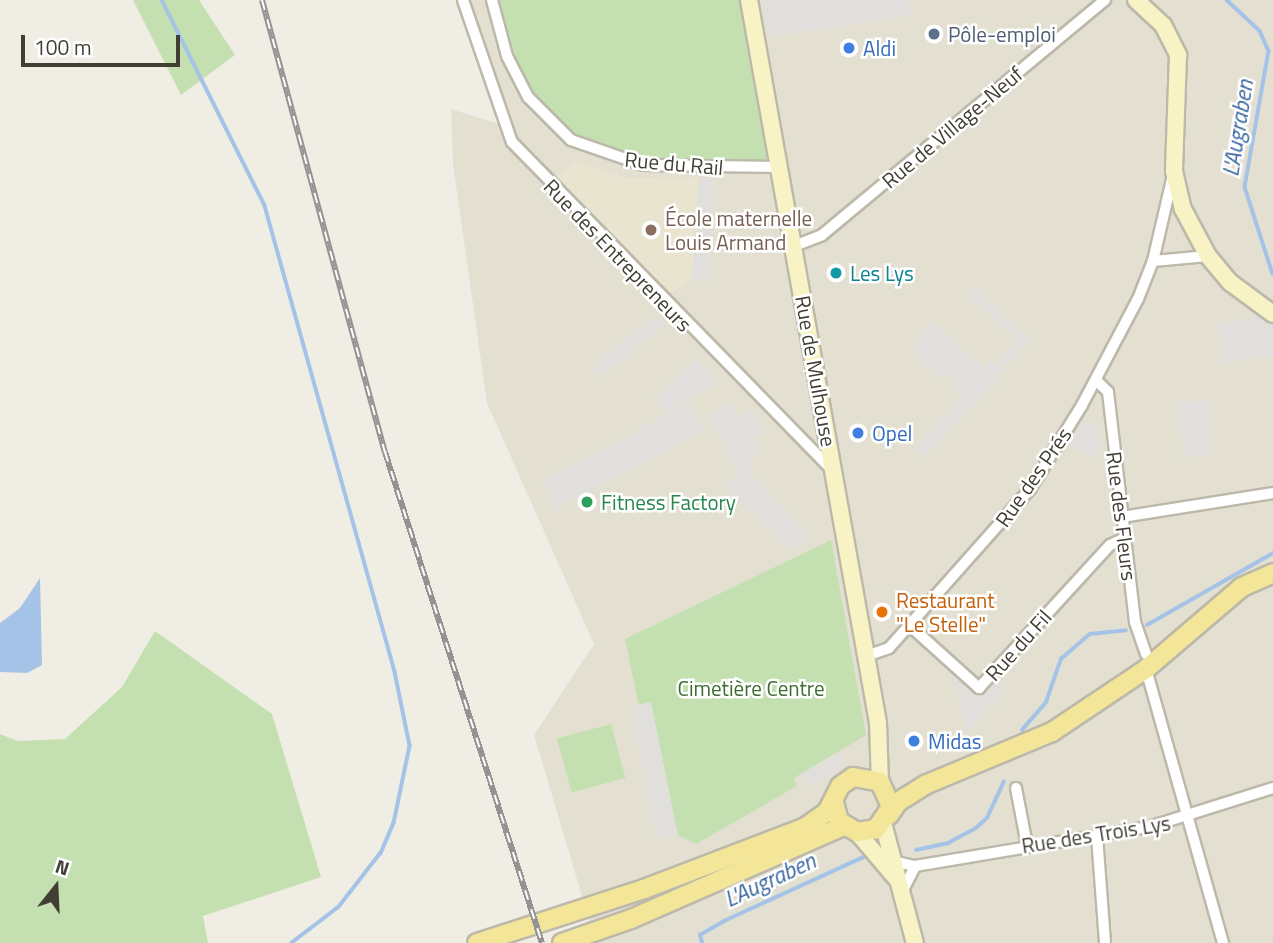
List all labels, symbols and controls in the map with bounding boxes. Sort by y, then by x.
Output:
scale bar [24,21,184,65]
place label: Pôle-emploi [948,21,1056,47]
marker: Pôle-emploi [926,26,942,42]
text: 100 m [34,31,91,63]
place label: Aldi [863,35,896,61]
marker: Aldi [841,40,857,56]
street label: Rue de Village-Neuf [876,61,1028,193]
water label: L'Augraben [1217,78,1259,178]
street label: Rue du Rail [624,146,724,180]
street label: Rue des Entrepreneurs [539,174,697,336]
place label: École maternelle Louis Armand [665,205,812,255]
marker: École maternelle Louis Armand [643,222,659,238]
place label: Les Lys [850,260,914,286]
marker: Les Lys [828,265,844,281]
street label: Rue de Mulhouse [790,293,842,449]
place label: Opel [872,420,912,446]
street label: Rue des Prés [990,423,1076,531]
marker: Opel [850,425,866,441]
street label: Rue des Fleurs [1102,450,1142,582]
place label: Fitness Factory [601,489,736,515]
marker: Fitness Factory [579,494,595,510]
place label: Restaurant "Le Stelle" [896,587,995,637]
marker: Restaurant "Le Stelle" [874,604,890,620]
street label: Rue du Fil [980,604,1056,686]
park label: Cimetière Centre [677,675,825,701]
place label: Midas [928,728,982,754]
marker: Midas [906,733,922,749]
street label: Rue des Trois Lys [1020,810,1172,858]
water label: L'Augraben [720,847,820,913]
text: N [52,851,73,882]
north arrow [21,852,91,922]

